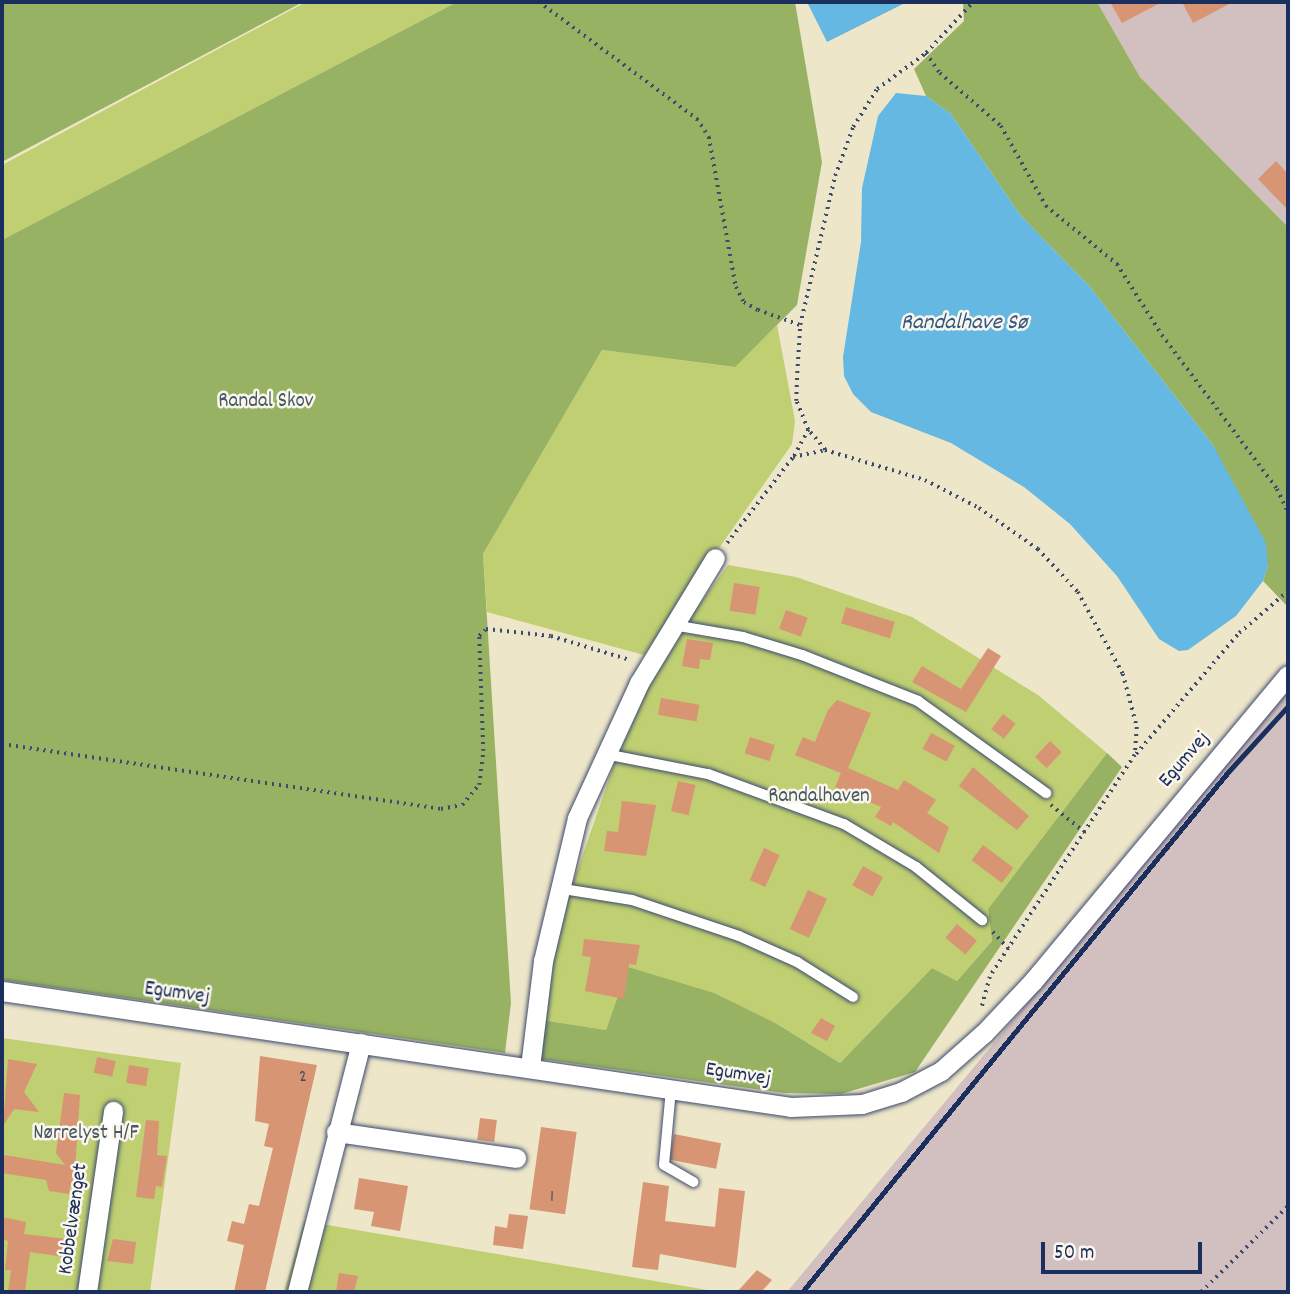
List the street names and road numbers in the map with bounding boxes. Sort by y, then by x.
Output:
street label: Egumvej [1154,727,1216,793]
street label: Egumvej [143,977,211,1011]
street label: Egumvej [704,1057,772,1093]
street label: Kobbelvænget [54,1162,94,1276]

